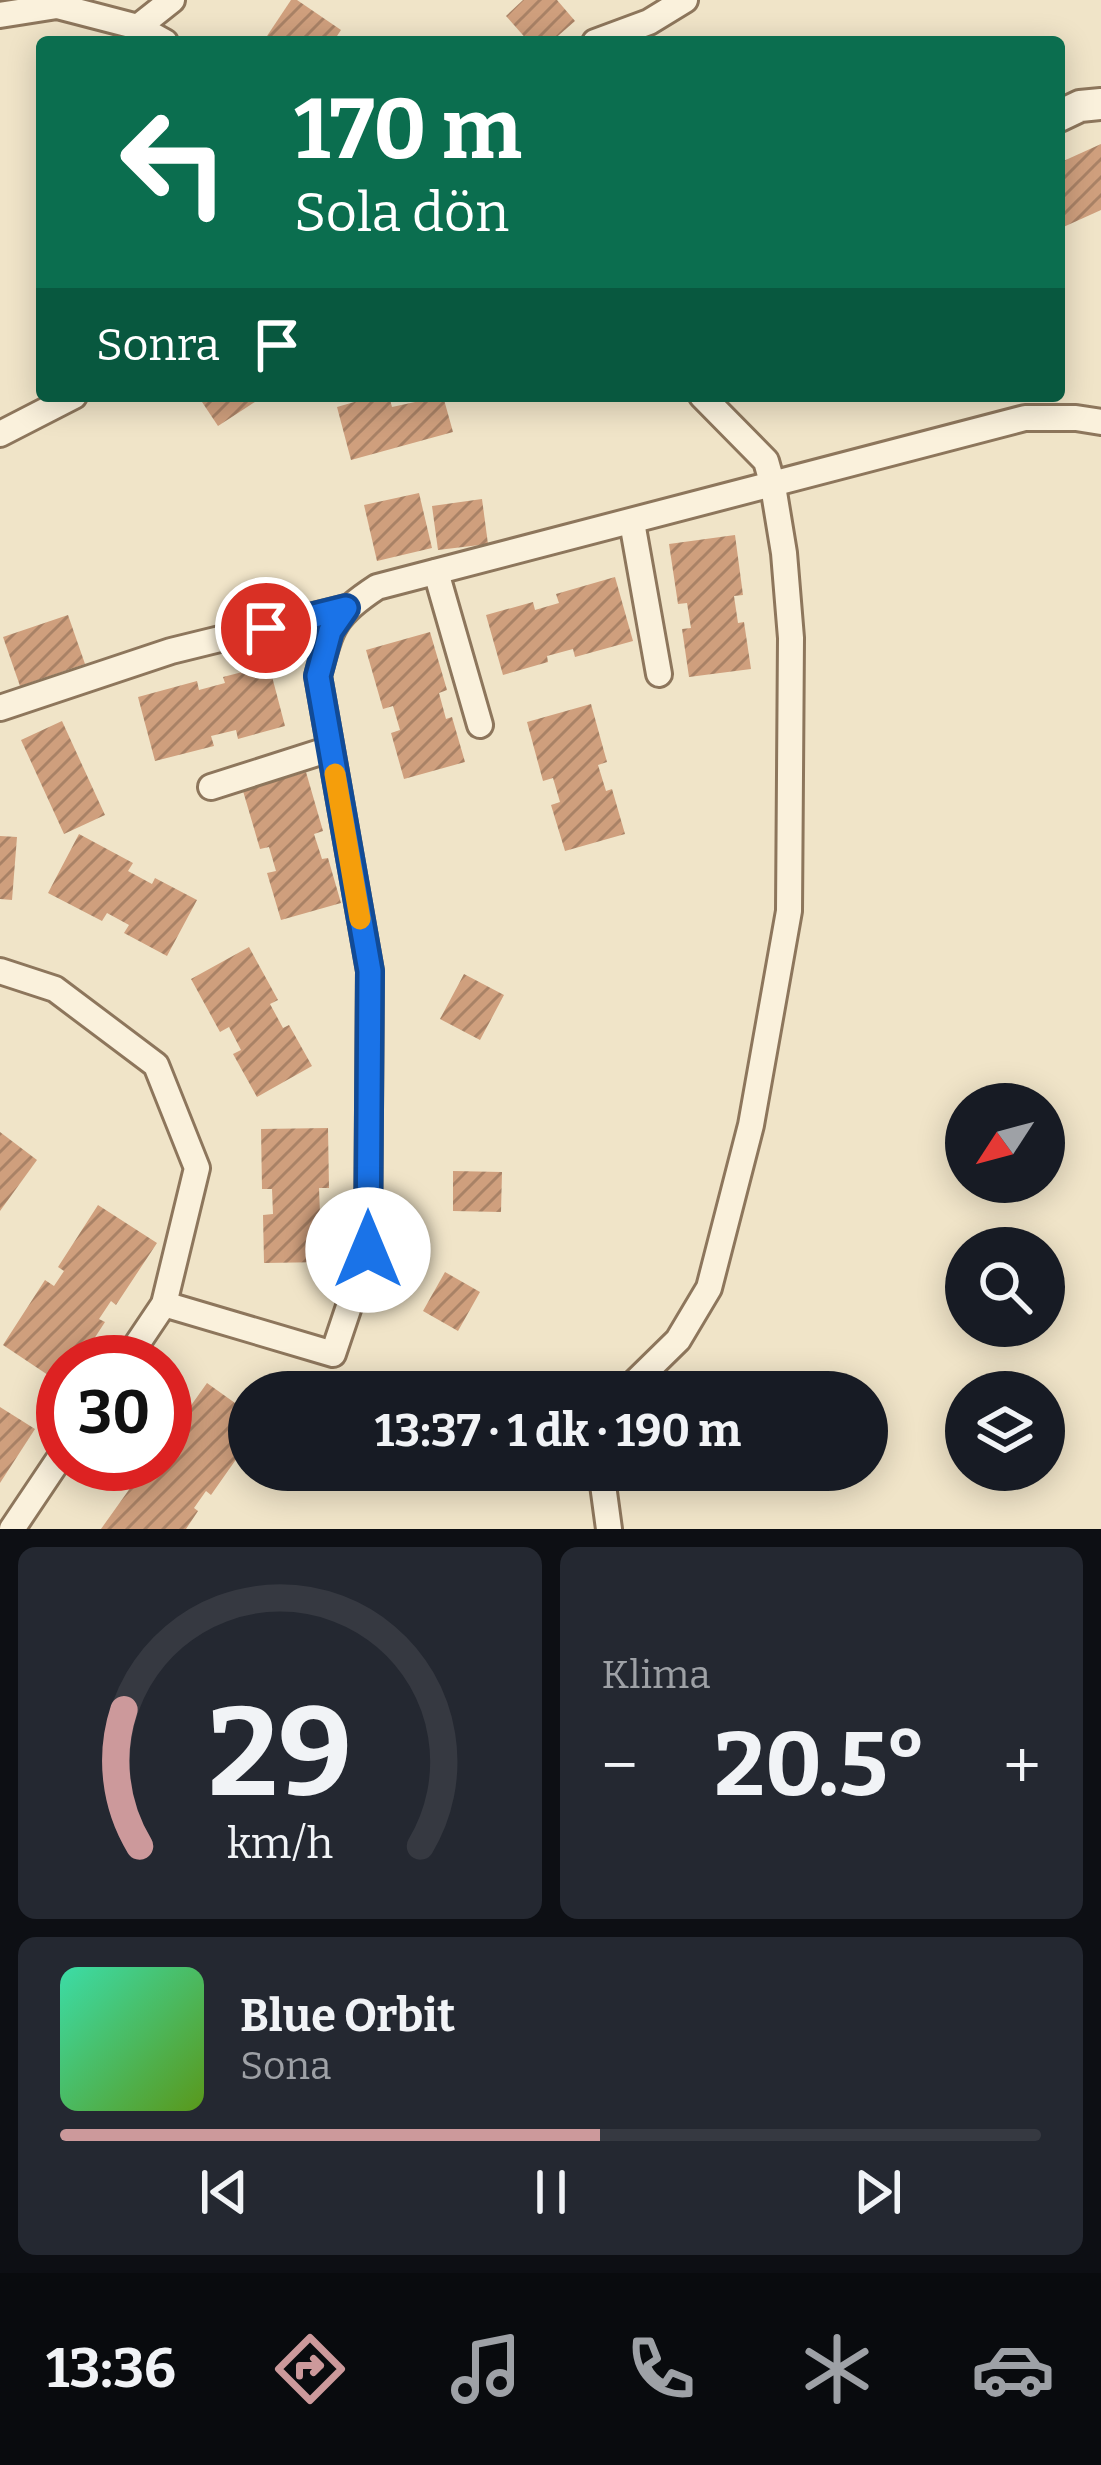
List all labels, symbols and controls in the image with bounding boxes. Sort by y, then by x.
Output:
text: 170 m [294,79,522,180]
icon: left [96,84,252,240]
text: Sola dön [294,181,509,245]
icon: arrive [244,312,310,378]
text: Sonra [96,318,220,372]
pin [215,577,317,679]
icon: arrive [233,595,299,661]
north arrow [945,1083,1065,1203]
map controls [945,1083,1065,1491]
position arrow [305,1187,431,1313]
button: search [945,1227,1065,1347]
speed limit sign: 30 [36,1335,192,1491]
button: layers [945,1371,1065,1491]
text: 13:37 · 1 dk · 190 m [375,1404,741,1458]
text: Klima [602,1652,711,1698]
text: 29 [208,1678,352,1828]
text: 20.5° [714,1711,927,1819]
text: − [602,1726,638,1805]
text: + [1003,1726,1041,1805]
text: km/h [227,1818,333,1869]
text: Blue Orbit [240,1989,455,2043]
text: Sona [240,2043,331,2089]
icon: previous [191,2159,257,2225]
icon: pause [518,2159,584,2225]
icon: next [845,2159,911,2225]
icon: directions [268,2327,352,2411]
icon: music [444,2327,528,2411]
icon: phone [619,2327,703,2411]
icon: climate [795,2327,879,2411]
icon: car [971,2327,1055,2411]
text: 13:36 [46,2337,176,2401]

